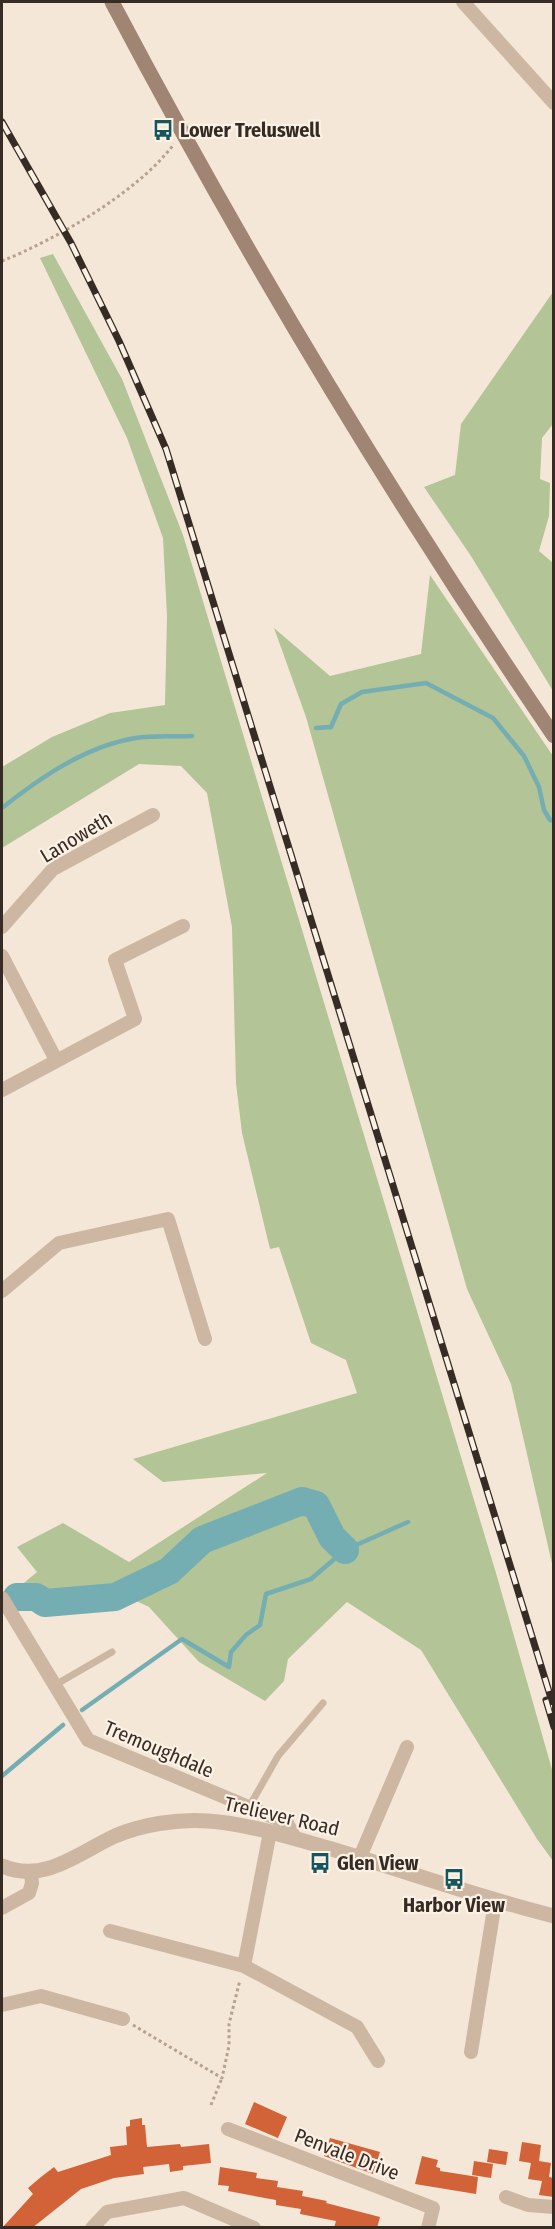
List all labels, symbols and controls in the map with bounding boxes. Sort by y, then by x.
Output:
bus stop icon: Lower Treluswell [151,118,175,142]
place label: Lower Treluswell [180,118,321,142]
street label: Lanoweth [36,806,116,868]
street label: Tremoughdale [101,1715,217,1783]
street label: Treliever Road [222,1791,342,1841]
bus stop icon: Glen View [308,1851,332,1875]
place label: Glen View [337,1851,419,1875]
bus stop icon: Harbor View [442,1867,466,1891]
place label: Harbor View [403,1893,505,1917]
street label: Penvale Drive [291,2123,403,2185]

